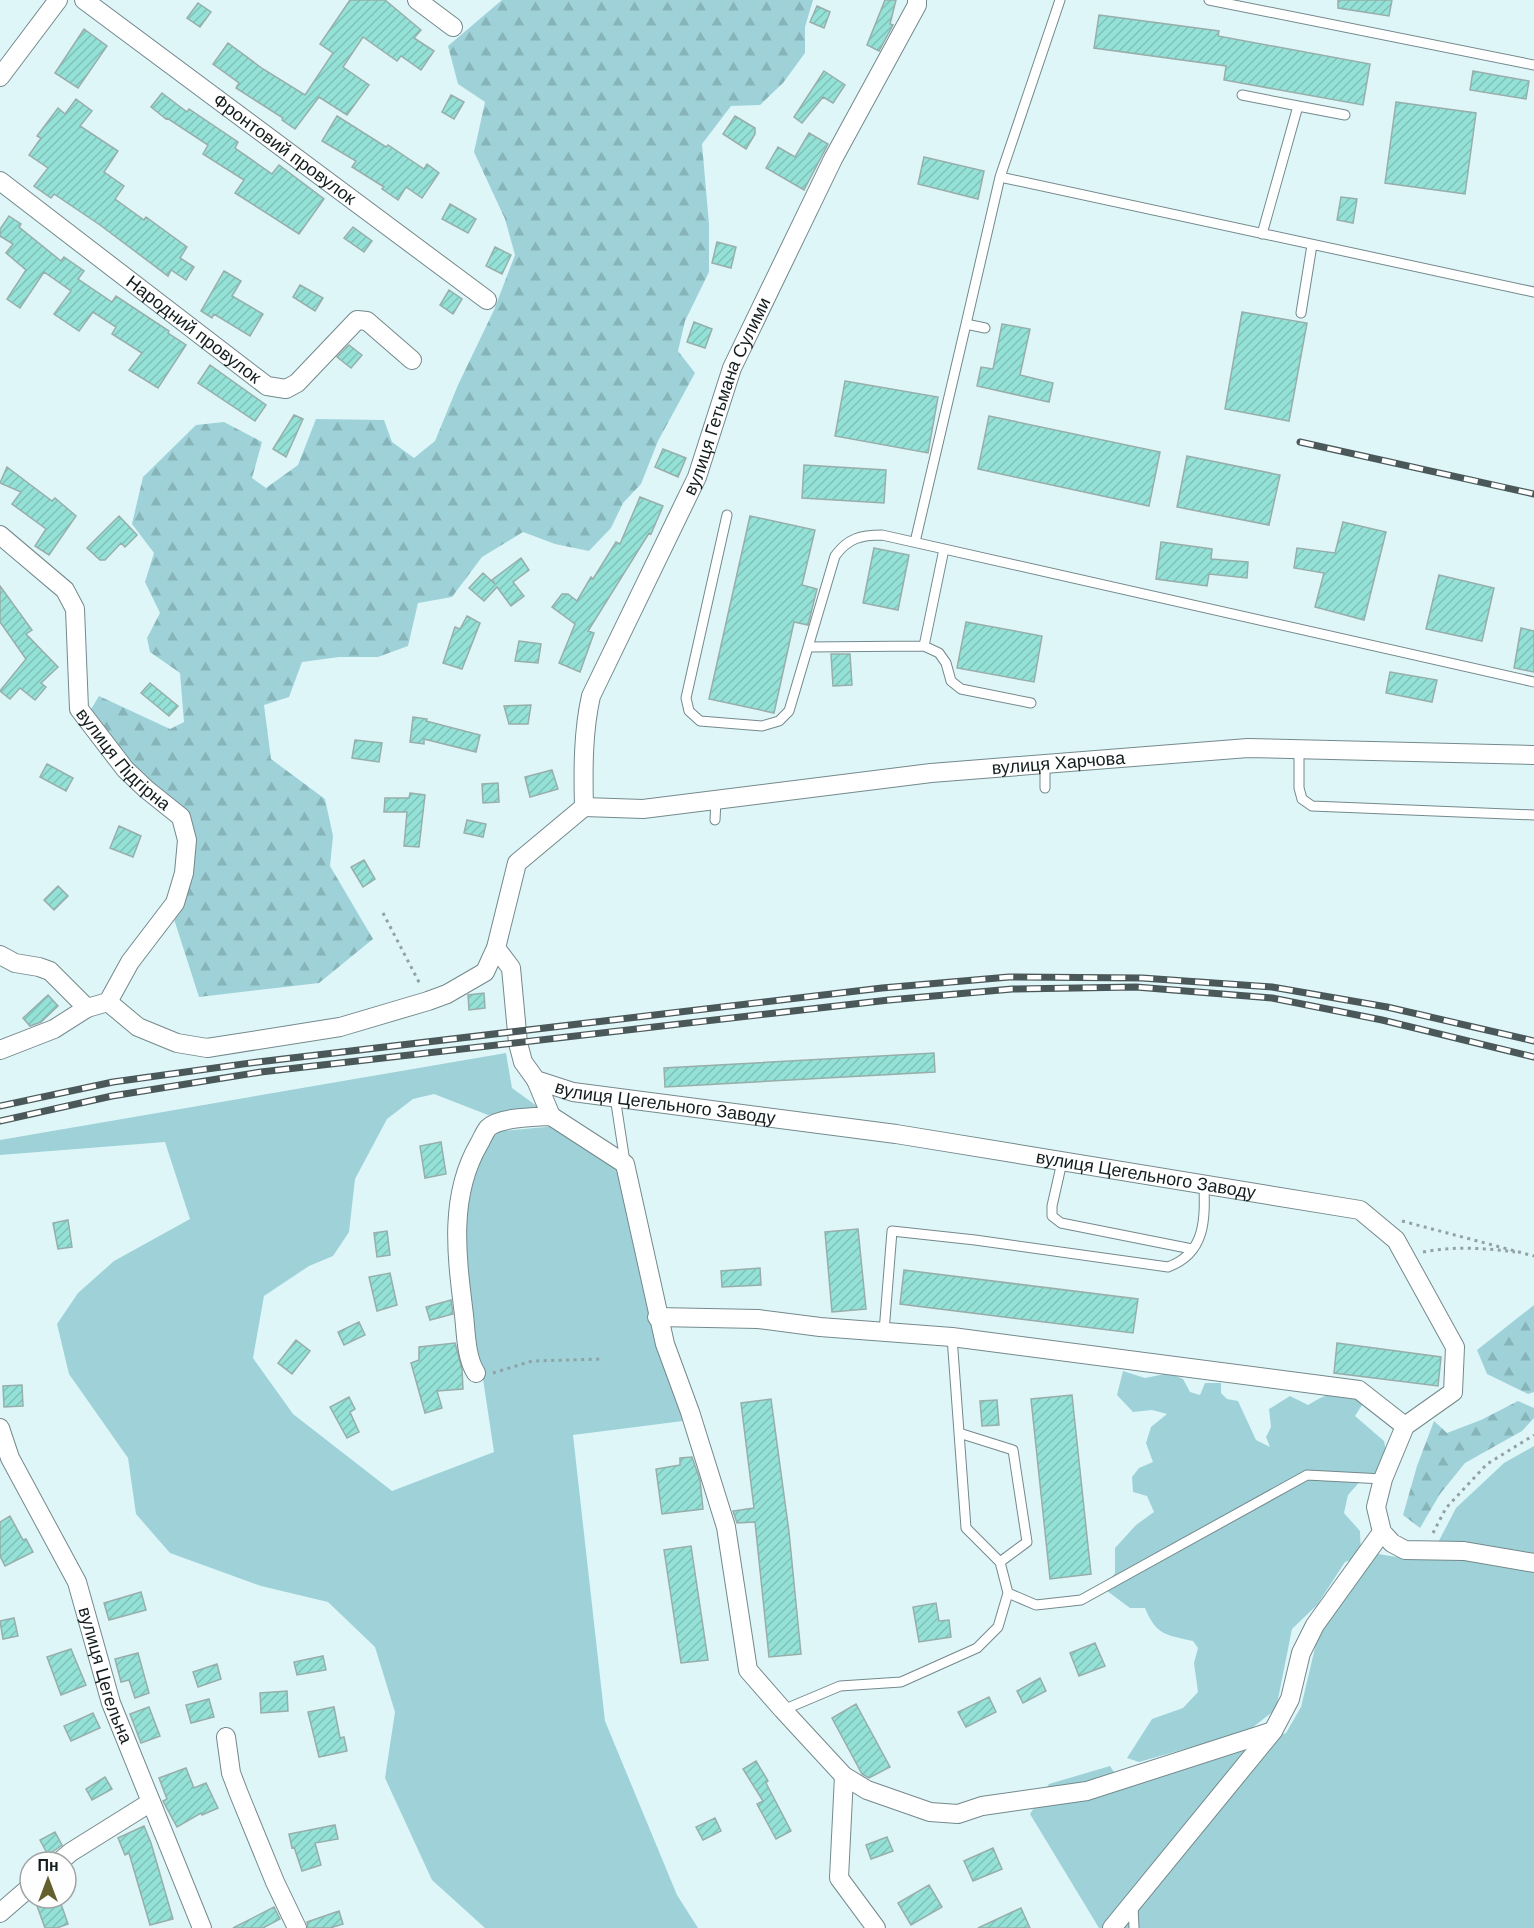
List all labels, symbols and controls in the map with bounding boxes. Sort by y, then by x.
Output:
street label: Фронтовий провулок [208,88,361,210]
street label: Народний провулок [121,270,266,389]
street label: вулиця Гетьмана Сулими [678,293,776,499]
street label: вулиця Підгірна [71,703,176,817]
street label: вулиця Харчова [991,746,1127,780]
street label: вулиця Цегельного Заводу [552,1075,777,1130]
street label: вулиця Цегельного Заводу [1034,1145,1258,1205]
street label: вулиця Цегельна [73,1604,139,1748]
north arrow [18,1850,78,1910]
text: Пн [37,1855,59,1876]

